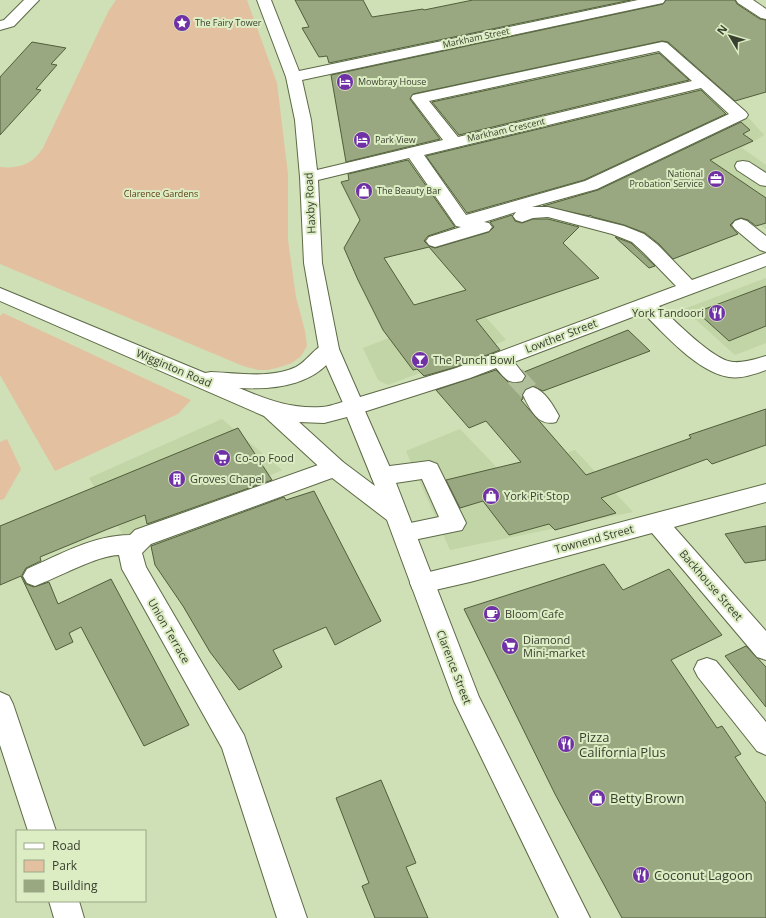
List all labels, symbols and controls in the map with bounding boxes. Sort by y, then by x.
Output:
place icon: The Fairy Tower [172,13,192,33]
place label: The Fairy Tower [195,16,262,29]
north arrow [710,16,750,56]
text: N [713,21,730,38]
street label: Markham Street [441,24,510,51]
hotel icon: Mowbray House [335,72,355,92]
place label: Mowbray House [358,75,426,88]
street label: Markham Crescent [466,114,546,145]
hotel icon: Park View [352,130,372,150]
place label: Park View [375,133,416,146]
place label: National Probation Service [629,167,703,190]
office icon: National Probation Service [706,169,726,189]
street label: Haxby Road [300,172,319,234]
shop icon: The Beauty Bar [354,181,374,201]
place label: The Beauty Bar [377,184,441,197]
park label: Clarence Gardens [124,187,198,200]
restaurant icon: York Tandoori [707,303,727,323]
place label: York Tandoori [632,305,704,320]
street label: Lowther Street [523,315,599,356]
street label: Wigginton Road [134,345,214,390]
bar icon: The Punch Bowl [410,350,430,370]
place label: The Punch Bowl [433,352,515,367]
supermarket icon: Co-op Food [212,448,232,468]
place label: Co-op Food [235,450,294,465]
building icon: Groves Chapel [167,469,187,489]
place label: Groves Chapel [190,471,264,486]
shop icon: York Pit Stop [481,486,501,506]
place label: York Pit Stop [504,488,570,503]
street label: Townend Street [553,521,635,556]
street label: Backhouse Street [676,546,746,623]
street label: Union Terrace [145,596,194,666]
cafe icon: Bloom Cafe [482,604,502,624]
place label: Bloom Cafe [505,606,564,621]
street label: Clarence Street [433,628,476,706]
place label: Diamond Mini-market [523,632,585,660]
supermarket icon: Diamond Mini-market [500,636,520,656]
place label: Pizza California Plus [579,728,666,761]
restaurant icon: Pizza California Plus [556,734,576,754]
shop icon: Betty Brown [587,788,607,808]
place label: Betty Brown [610,789,684,807]
legend [16,830,146,902]
text: Road [52,837,81,854]
text: Park [52,857,78,874]
restaurant icon: Coconut Lagoon [631,865,651,885]
place label: Coconut Lagoon [654,866,753,884]
text: Building [52,877,98,894]

